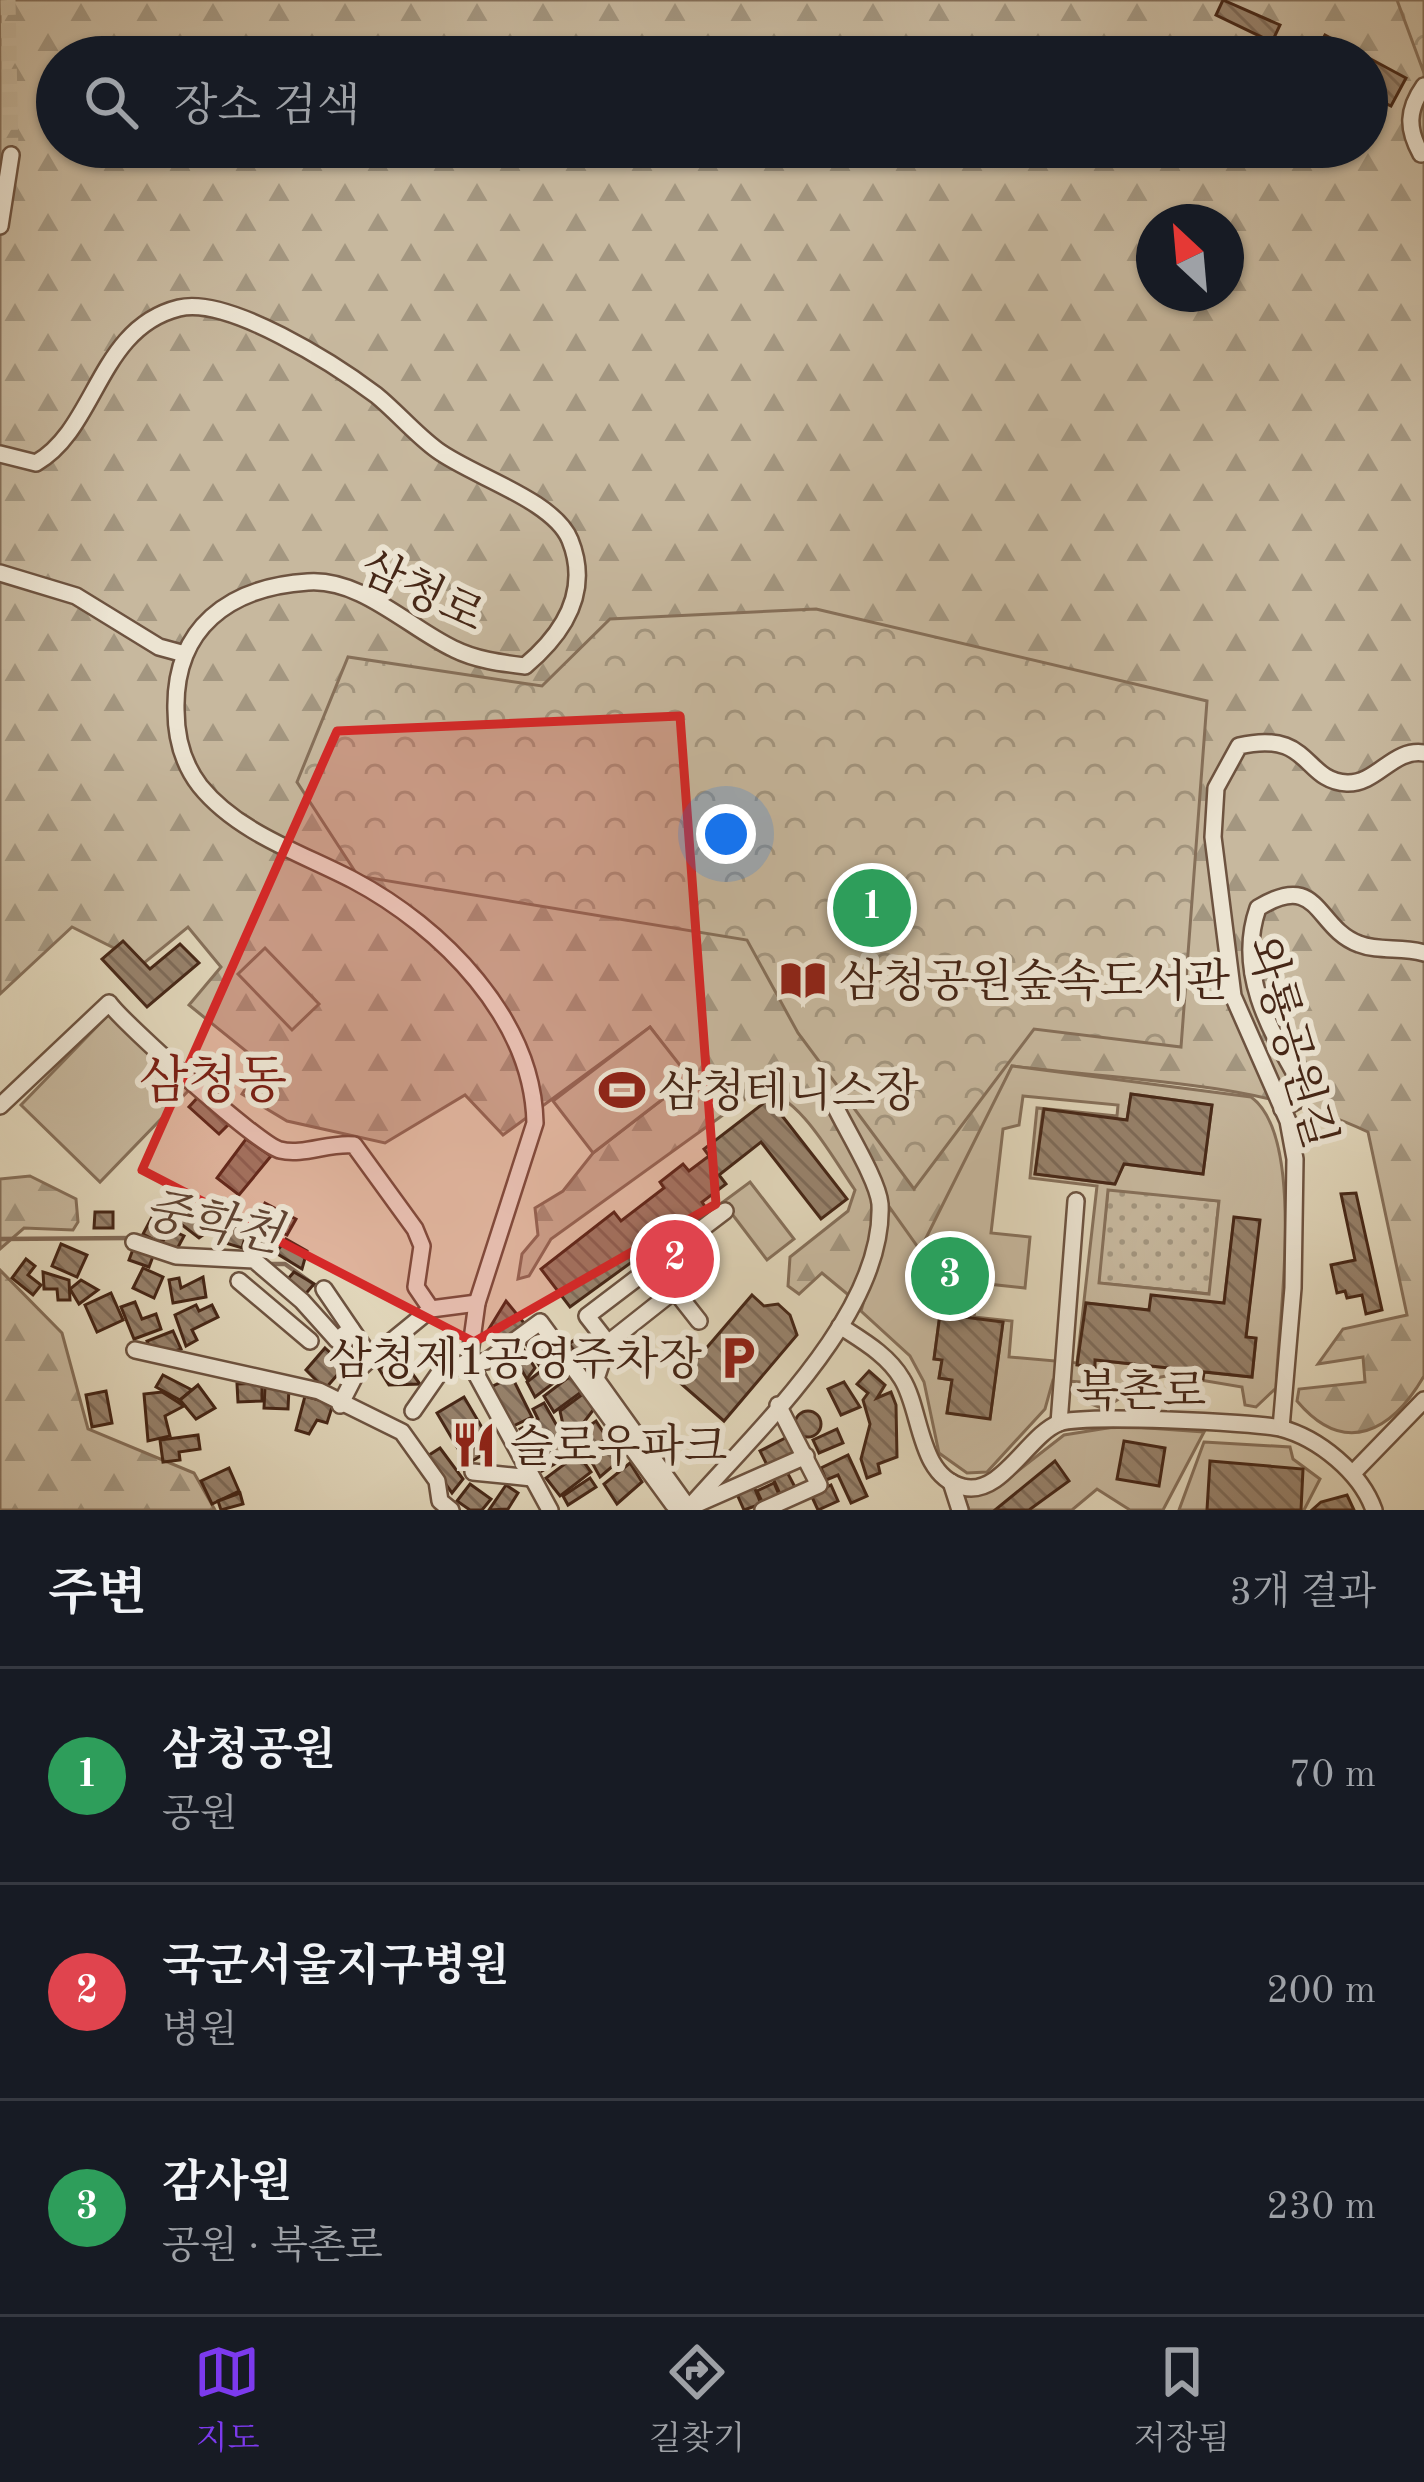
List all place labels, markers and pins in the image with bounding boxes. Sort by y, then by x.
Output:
pin: 1 [833,863,911,953]
library icon: 삼청공원숲속도서관 [778,955,828,1005]
place label: 삼청공원숲속도서관 [839,957,1231,1007]
sports icon: 삼청테니스장 [597,1065,647,1115]
place label: 삼청테니스장 [658,1067,919,1117]
pin: 2 [636,1214,714,1304]
pin: 3 [911,1231,989,1321]
parking icon: 삼청제1공영주차장 [713,1333,763,1383]
place label: 삼청제1공영주차장 [328,1335,703,1385]
restaurant icon: 슬로우파크 [449,1420,499,1470]
place label: 슬로우파크 [510,1422,727,1472]

